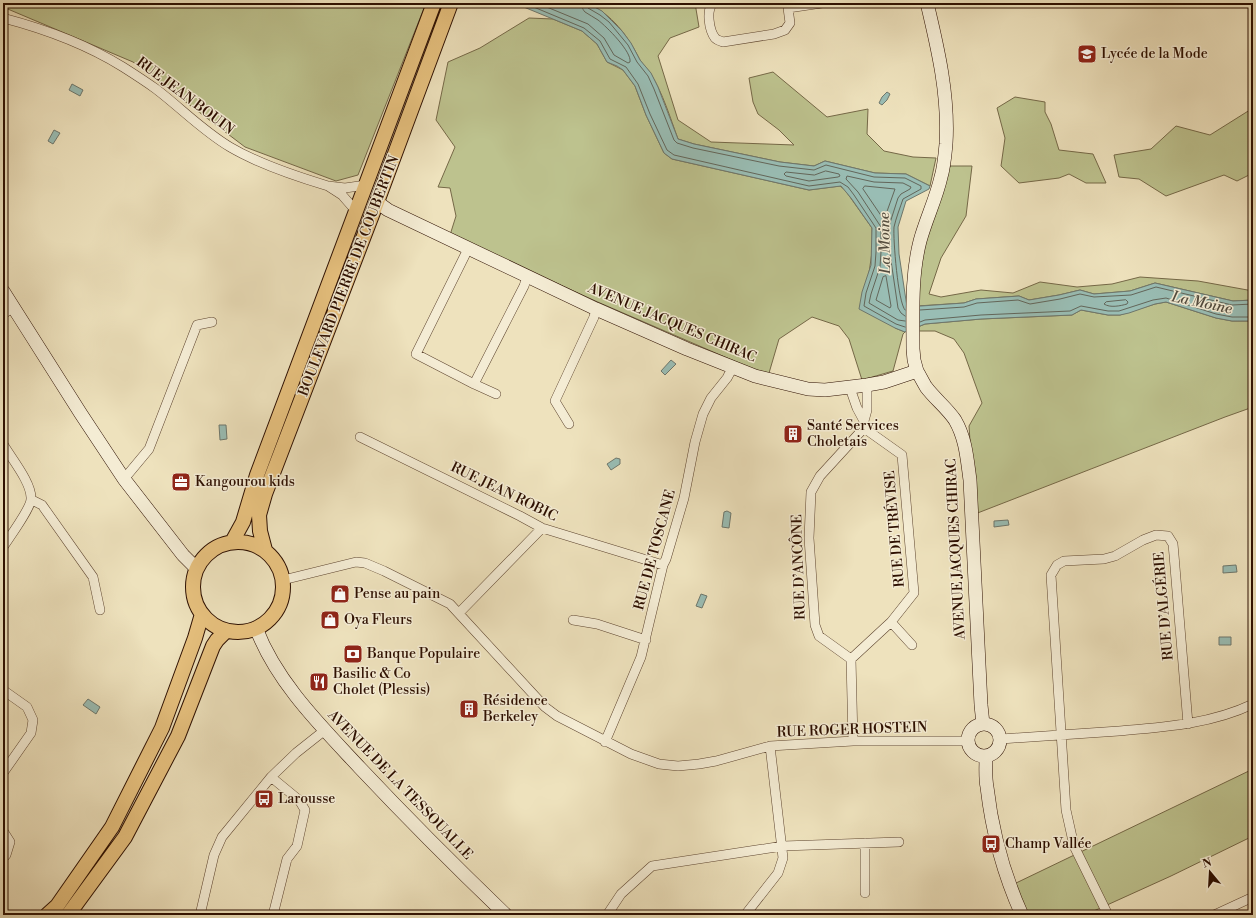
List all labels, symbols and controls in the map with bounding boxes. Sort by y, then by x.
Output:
school or university icon: Lycée de la Mode [1076,43,1098,65]
place label: Lycée de la Mode [1101,45,1208,63]
street label: RUE JEAN BOUIN [132,53,238,139]
street label: BOULEVARD PIERRE DE COUBERTIN [294,153,404,400]
water label: La Moine [875,212,895,275]
street label: AVENUE JACQUES CHIRAC [584,279,759,367]
water label: La Moine [1169,287,1234,319]
place label: Santé Services Choletais [807,417,899,451]
building icon: Santé Services Choletais [782,423,804,445]
street label: RUE JEAN ROBIC [448,458,560,526]
street label: AVENUE JACQUES CHIRAC [942,458,970,641]
street label: RUE DE TRÉVISE [879,470,909,588]
office icon: Kangourou kids [170,471,192,493]
place label: Kangourou kids [195,473,295,491]
street label: RUE DE TOSCANE [630,488,680,612]
street label: RUE D’ANCÔNE [786,514,810,620]
street label: RUE D’ALGÉRIE [1148,551,1178,661]
shop icon: Pense au pain [329,583,351,605]
place label: Pense au pain [354,585,441,603]
shop icon: Oya Fleurs [319,609,341,631]
place label: Oya Fleurs [344,611,412,629]
bank icon: Banque Populaire [342,643,364,665]
place label: Banque Populaire [366,645,480,663]
place label: Basilic & Co Cholet (Plessis) [332,665,430,699]
restaurant icon: Basilic & Co Cholet (Plessis) [308,671,330,693]
place label: Résidence Berkeley [482,692,548,726]
building icon: Résidence Berkeley [458,698,480,720]
street label: AVENUE DE LA TESSOUALLE [323,706,476,864]
street label: RUE ROGER HOSTEIN [776,718,928,742]
bus stop icon: Larousse [253,788,275,810]
place label: Larousse [278,790,335,808]
bus stop icon: Champ Vallée [980,833,1002,855]
place label: Champ Vallée [1005,835,1092,853]
north arrow [1190,852,1230,892]
text: N [1201,855,1214,871]

